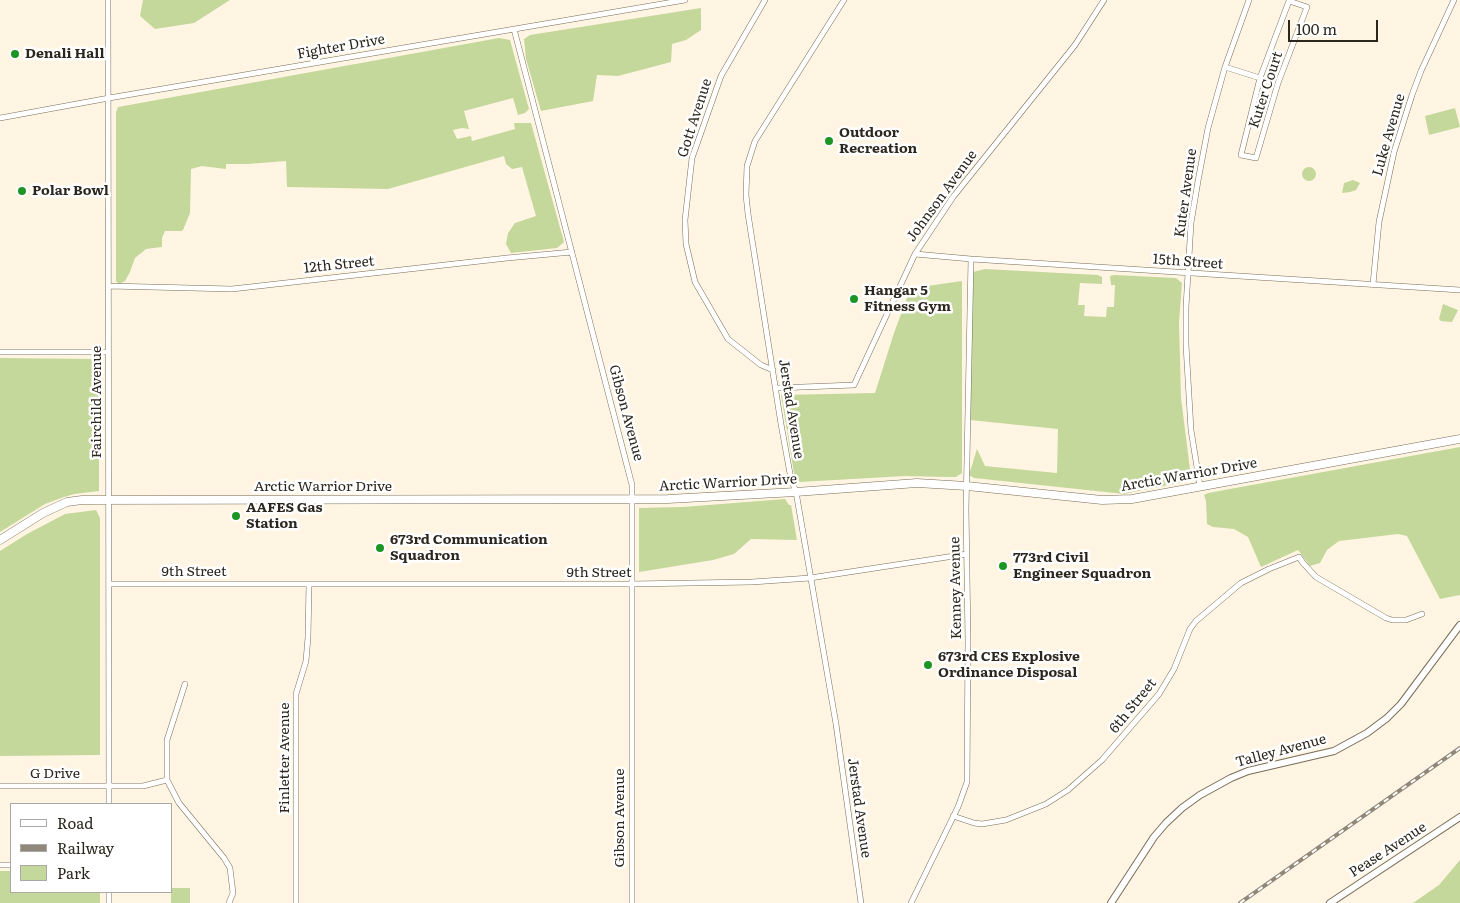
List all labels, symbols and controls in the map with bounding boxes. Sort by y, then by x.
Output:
scale bar [1290,10,1380,42]
text: 100 m [1296,17,1337,40]
street label: Fighter Drive [296,31,386,63]
place label: Denali Hall [25,46,104,62]
marker: Denali Hall [9,48,21,60]
street label: Kuter Court [1246,50,1286,130]
street label: Gott Avenue [674,77,716,159]
street label: Luke Avenue [1369,92,1409,178]
place label: Outdoor Recreation [839,125,917,158]
marker: Outdoor Recreation [823,135,835,147]
street label: Johnson Avenue [903,147,981,245]
street label: Kuter Avenue [1171,147,1201,239]
place label: Polar Bowl [32,183,109,199]
marker: Polar Bowl [16,185,28,197]
street label: 15th Street [1152,251,1224,273]
street label: 12th Street [303,253,375,277]
place label: Hangar 5 Fitness Gym [864,283,951,316]
marker: Hangar 5 Fitness Gym [848,293,860,305]
street label: Fairchild Avenue [89,346,105,458]
street label: Jerstad Avenue [775,358,807,460]
street label: Gibson Avenue [605,363,647,463]
street label: Arctic Warrior Drive [1119,455,1259,495]
street label: Arctic Warrior Drive [659,471,797,495]
street label: Arctic Warrior Drive [254,479,392,495]
place label: AAFES Gas Station [246,500,323,532]
marker: AAFES Gas Station [230,510,242,522]
place label: 673rd Communication Squadron [390,532,548,564]
street label: Kenney Avenue [947,536,965,640]
marker: 673rd Communication Squadron [374,542,386,554]
place label: 773rd Civil Engineer Squadron [1013,550,1151,582]
marker: 773rd Civil Engineer Squadron [997,560,1009,572]
street label: 9th Street [161,564,227,580]
street label: 9th Street [566,565,632,581]
place label: 673rd CES Explosive Ordinance Disposal [938,649,1080,682]
marker: 673rd CES Explosive Ordinance Disposal [922,659,934,671]
street label: 6th Street [1106,675,1160,737]
street label: Finletter Avenue [277,702,293,814]
street label: Talley Avenue [1234,731,1328,771]
street label: Jerstad Avenue [844,757,874,859]
street label: G Drive [30,766,80,782]
street label: Gibson Avenue [612,769,628,867]
legend [10,803,172,893]
text: Road [57,811,93,834]
street label: Pease Avenue [1346,819,1430,881]
text: Railway [57,836,114,859]
text: Park [57,861,90,884]

